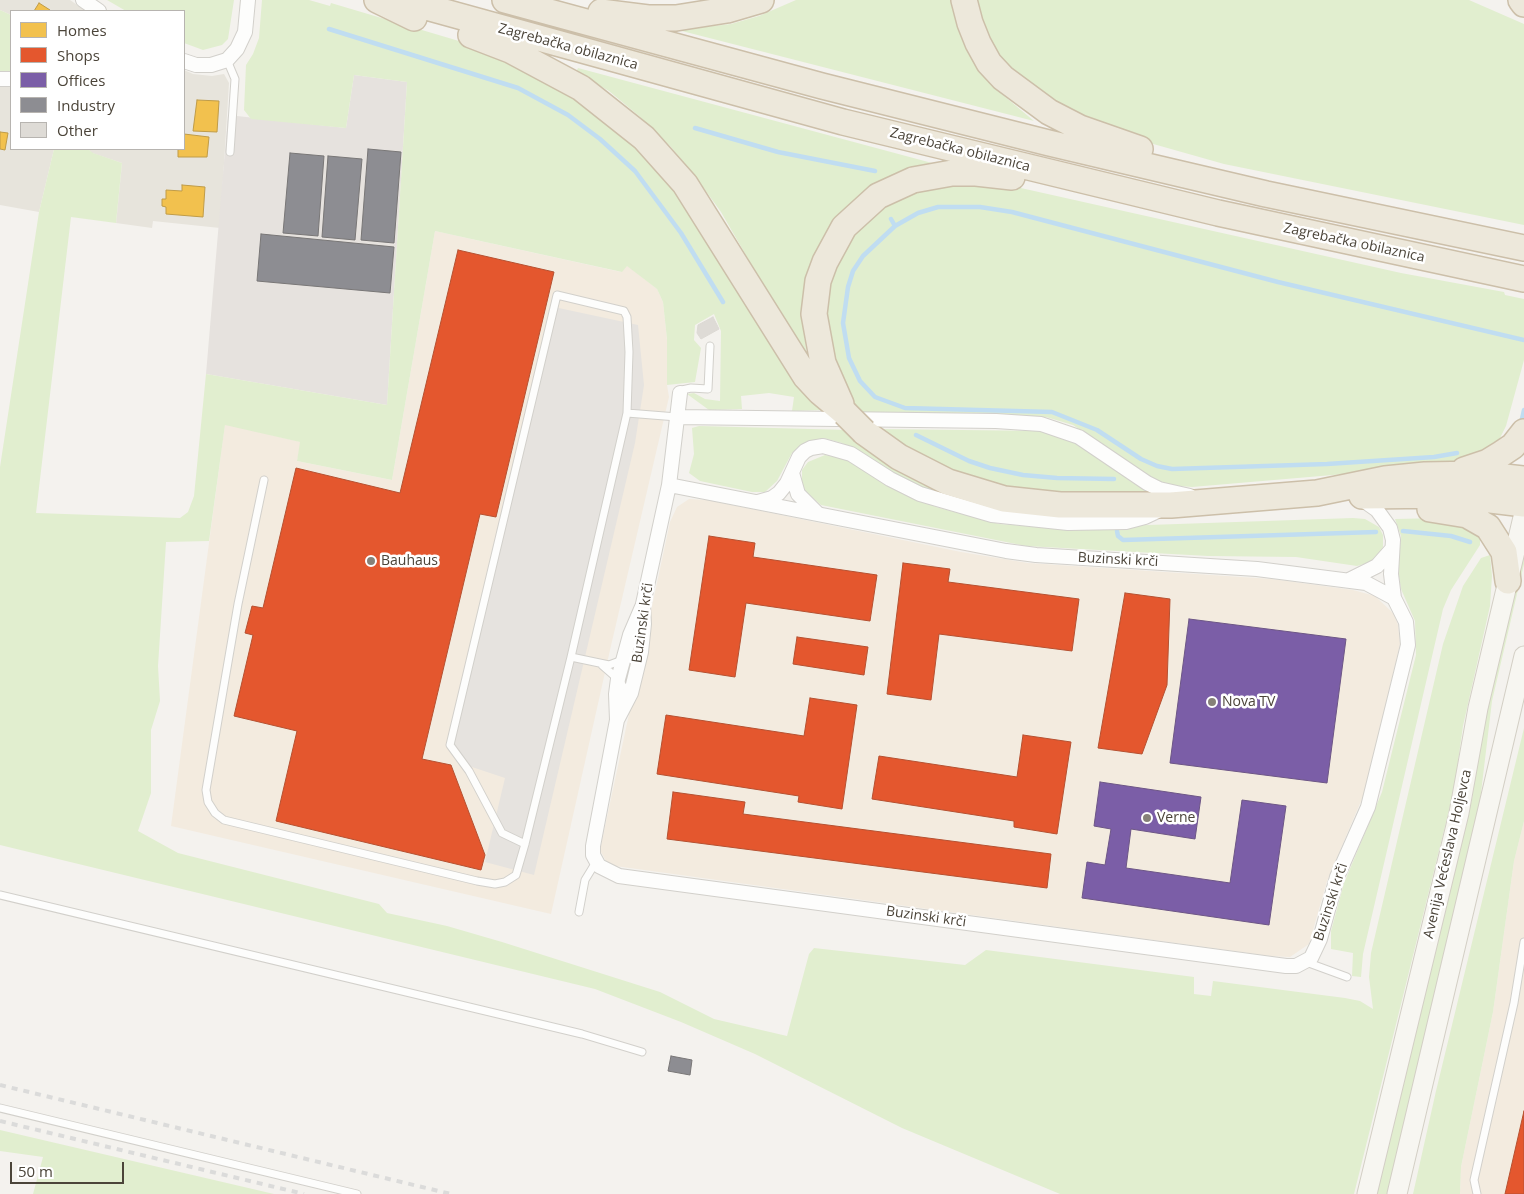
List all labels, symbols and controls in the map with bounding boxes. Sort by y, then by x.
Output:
legend [10,10,185,150]
text: Homes [57,20,107,40]
street label: Zagrebačka obilaznica [496,20,640,74]
text: Shops [57,45,100,65]
text: Offices [57,70,105,90]
text: Industry [57,95,115,115]
text: Other [57,120,98,140]
street label: Zagrebačka obilaznica [888,124,1032,176]
street label: Zagrebačka obilaznica [1282,220,1426,266]
street label: Buzinski krči [1077,549,1159,571]
place label: Bauhaus [381,553,438,569]
marker: Bauhaus [365,555,377,567]
street label: Buzinski krči [629,582,657,664]
place label: Nova TV [1222,694,1275,710]
marker: Nova TV [1206,696,1218,708]
street label: Avenija Većeslava Holjevca [1420,768,1476,940]
place label: Verne [1157,810,1195,826]
marker: Verne [1141,812,1153,824]
street label: Buzinski krči [1311,861,1351,943]
street label: Buzinski krči [885,903,967,931]
scale bar [12,1152,126,1184]
text: 50 m [18,1161,53,1181]

